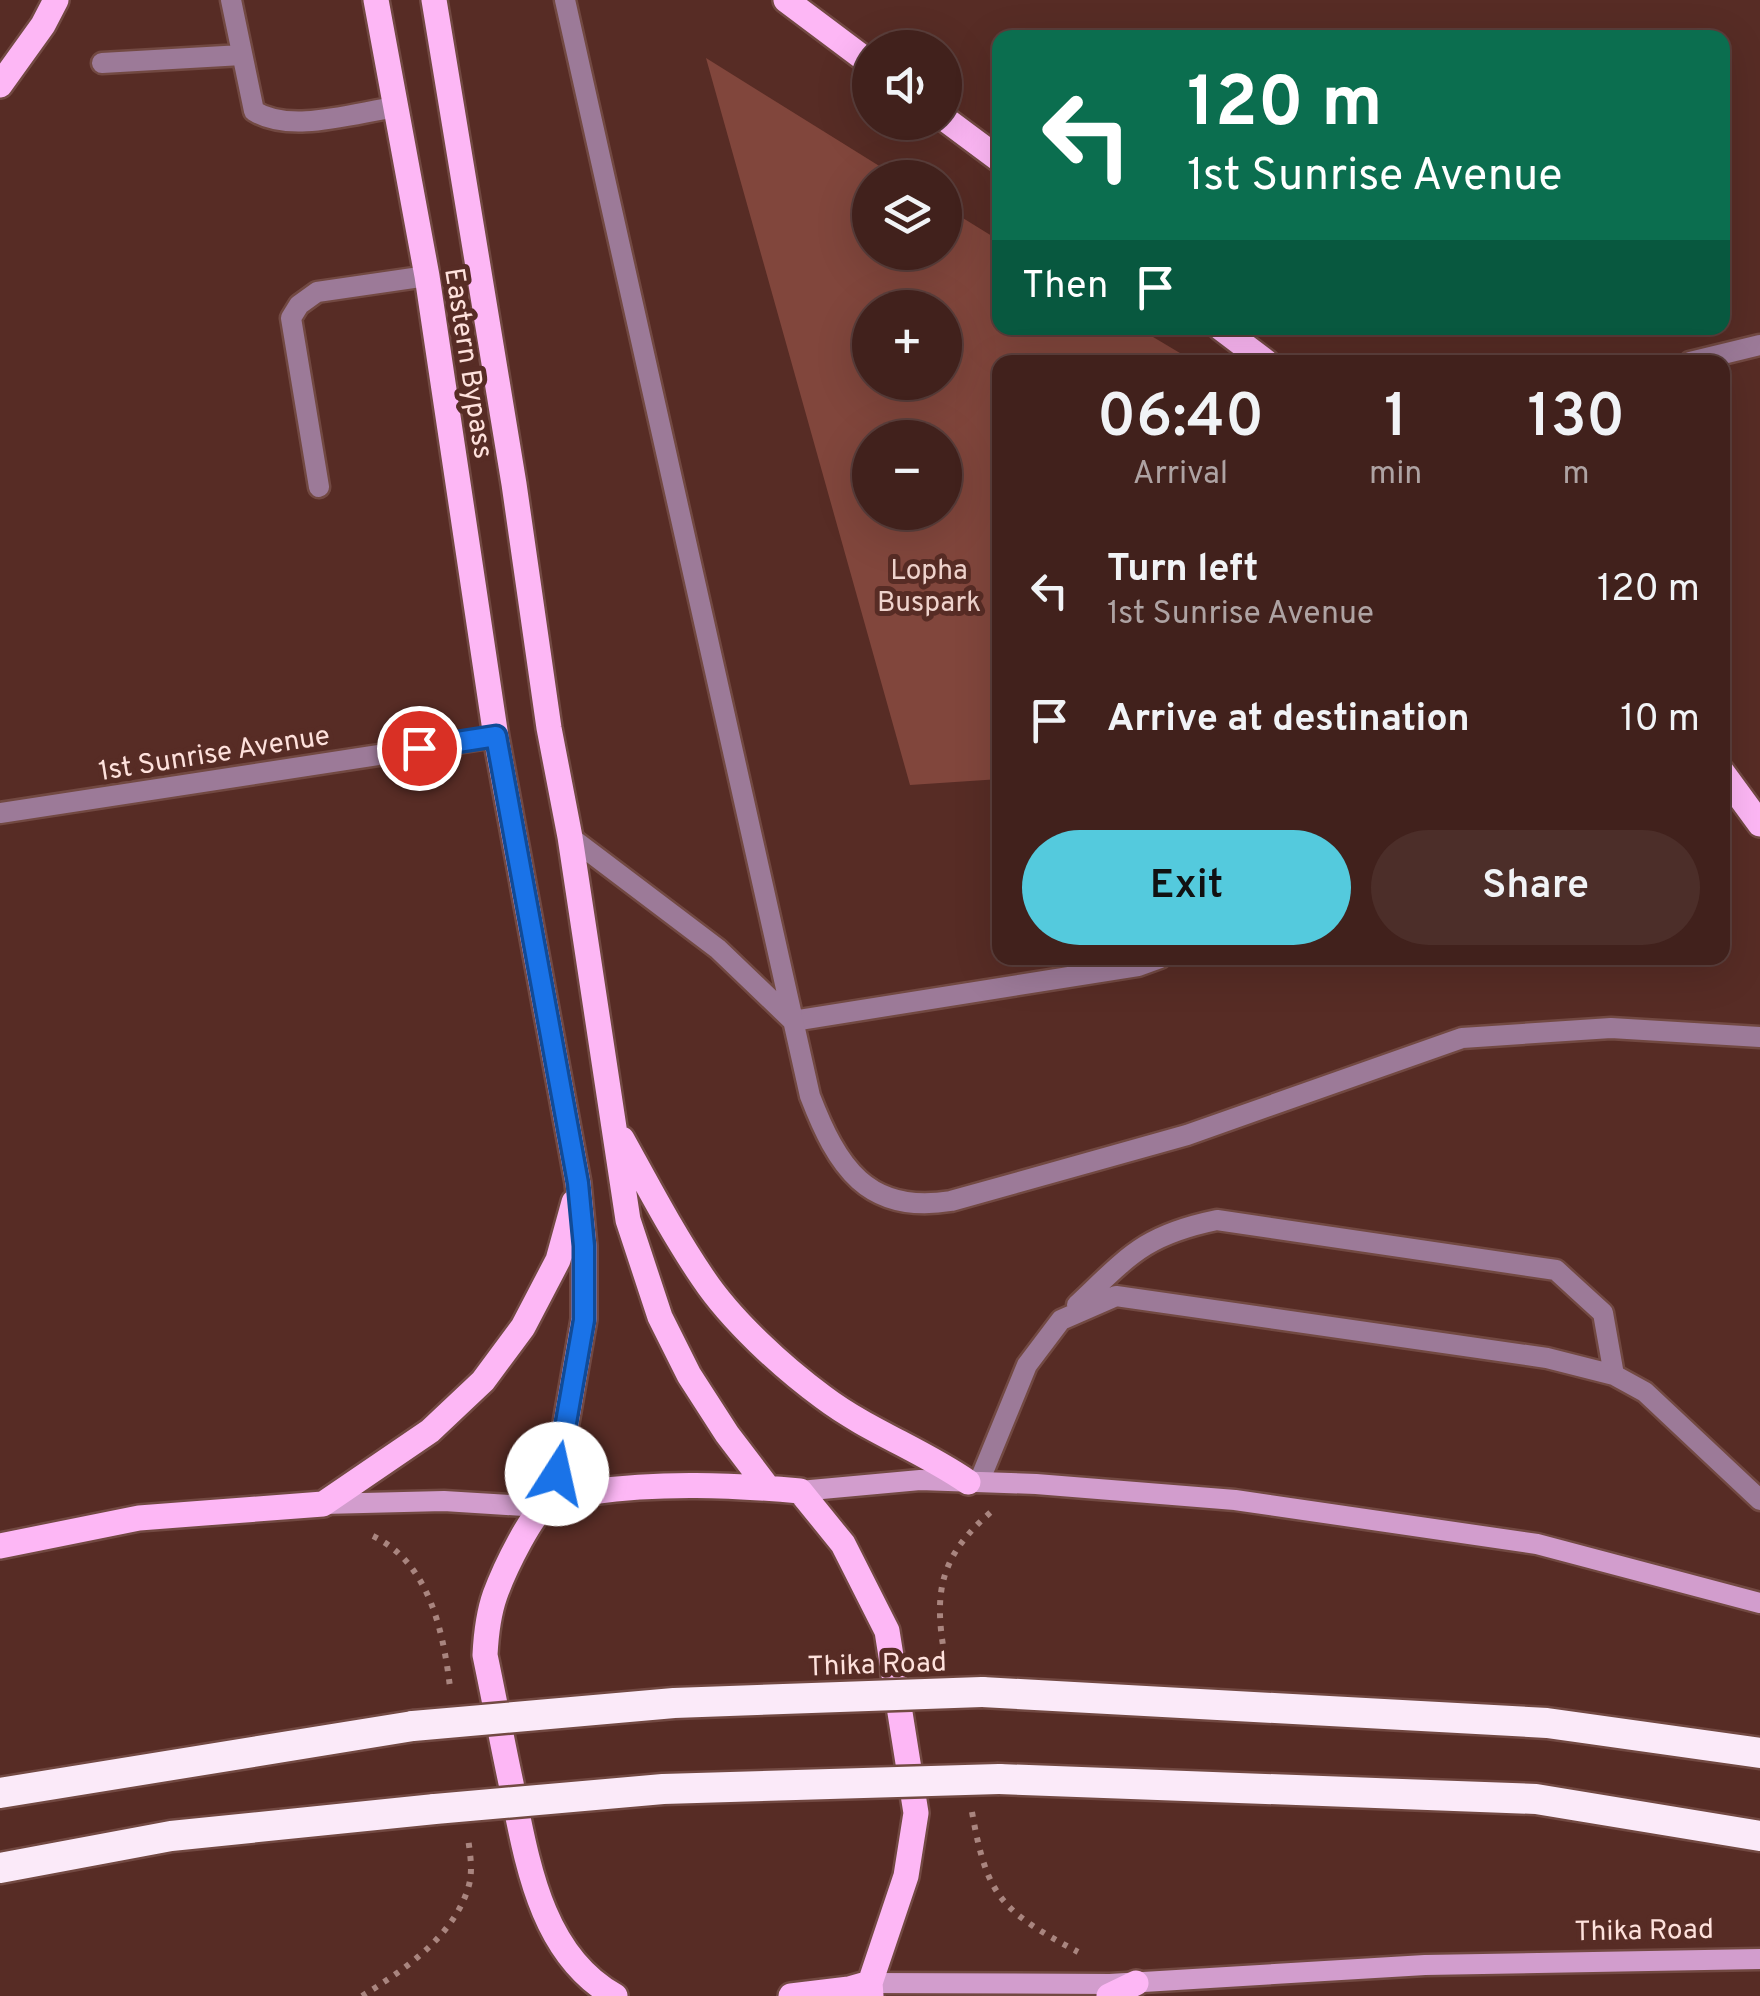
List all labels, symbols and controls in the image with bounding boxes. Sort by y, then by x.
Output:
map controls [852,30,962,530]
button: sound [852,30,962,140]
text: 120 m [1187,62,1383,151]
icon: left [1022,70,1152,200]
text: 1st Sunrise Avenue [1187,149,1562,206]
button: layers [852,160,962,270]
icon: arrive [1128,260,1183,315]
text: Then [1022,263,1108,312]
street label: Eastern Bypass [434,265,500,462]
button: + [852,290,962,400]
text: 06:40 [1097,382,1264,458]
text: 1 [1384,382,1407,458]
text: 130 [1527,382,1625,458]
button: − [852,420,962,530]
text: Arrival [1133,455,1228,495]
text: min [1369,455,1422,495]
text: m [1563,455,1590,495]
text: Turn left [1107,546,1259,595]
park label: Lopha Buspark [877,554,981,622]
icon: left [1022,563,1077,618]
text: 120 m [1597,566,1700,615]
text: 1st Sunrise Avenue [1107,595,1374,635]
icon: arrive [1022,693,1077,748]
text: Arrive at destination [1107,696,1470,745]
text: 10 m [1620,696,1700,745]
pin [377,706,462,791]
street label: 1st Sunrise Avenue [96,719,333,791]
icon: arrive [392,721,447,776]
button: Exit [1022,830,1351,945]
button: Share [1371,830,1700,945]
position arrow [505,1422,609,1526]
street label: Thika Road [807,1646,947,1686]
street label: Thika Road [1574,1913,1714,1951]

